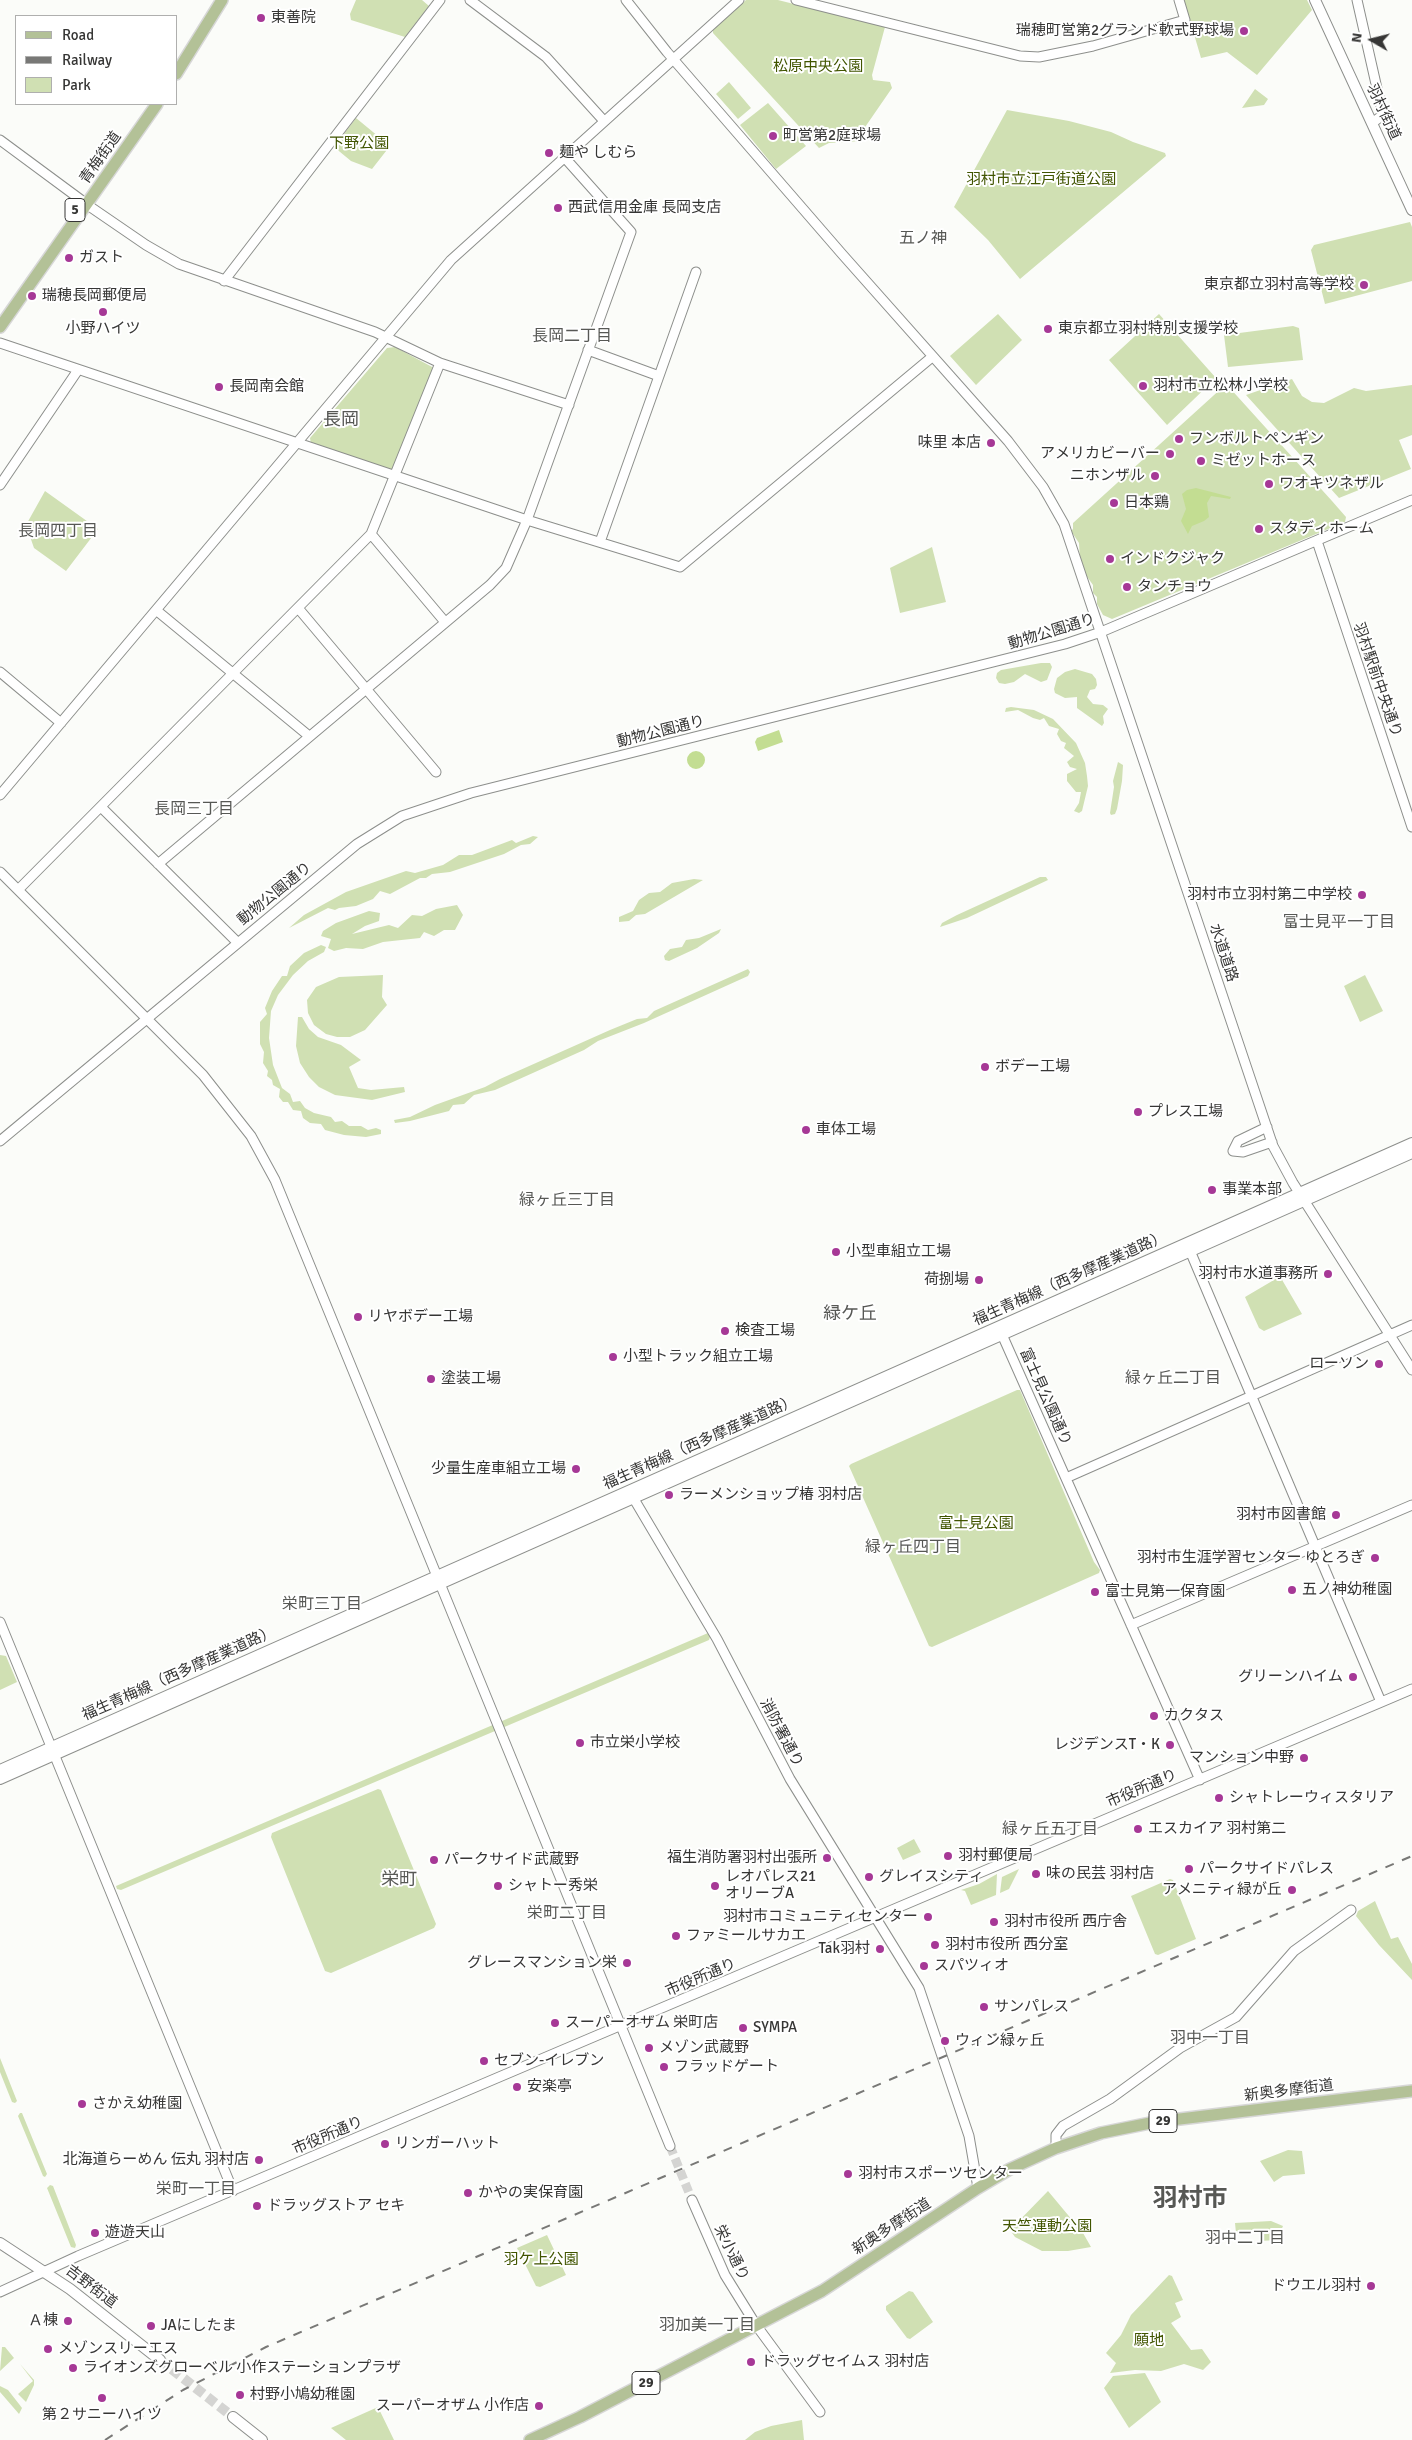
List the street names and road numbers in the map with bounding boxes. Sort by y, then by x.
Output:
street label: 羽村街道 [1362,81,1404,143]
street label: 青梅街道 [76,128,126,188]
road number: 5 [65,198,85,222]
street label: 動物公園通り [1006,610,1098,654]
street label: 羽村駅前中央通り [1349,620,1405,740]
street label: 動物公園通り [615,712,707,752]
street label: 動物公園通り [234,859,316,929]
street label: 水道道路 [1205,922,1241,984]
street label: 福生青梅線（西多摩産業道路） [970,1228,1170,1330]
street label: 富士見公園通り [1015,1345,1075,1449]
street label: 福生青梅線（西多摩産業道路） [600,1392,800,1494]
street label: 福生青梅線（西多摩産業道路） [79,1623,279,1725]
street label: 消防署通り [755,1696,807,1770]
street label: 市役所通り [1104,1766,1180,1812]
street label: 市役所通り [663,1955,739,2001]
street label: 新奥多摩街道 [1243,2077,1335,2105]
road number: 29 [1149,2110,1177,2132]
street label: 市役所通り [290,2113,366,2159]
street label: 新奥多摩街道 [849,2195,935,2259]
street label: 栄小通り [710,2222,752,2284]
street label: 吉野街道 [62,2262,120,2312]
road number: 29 [632,2372,660,2394]

